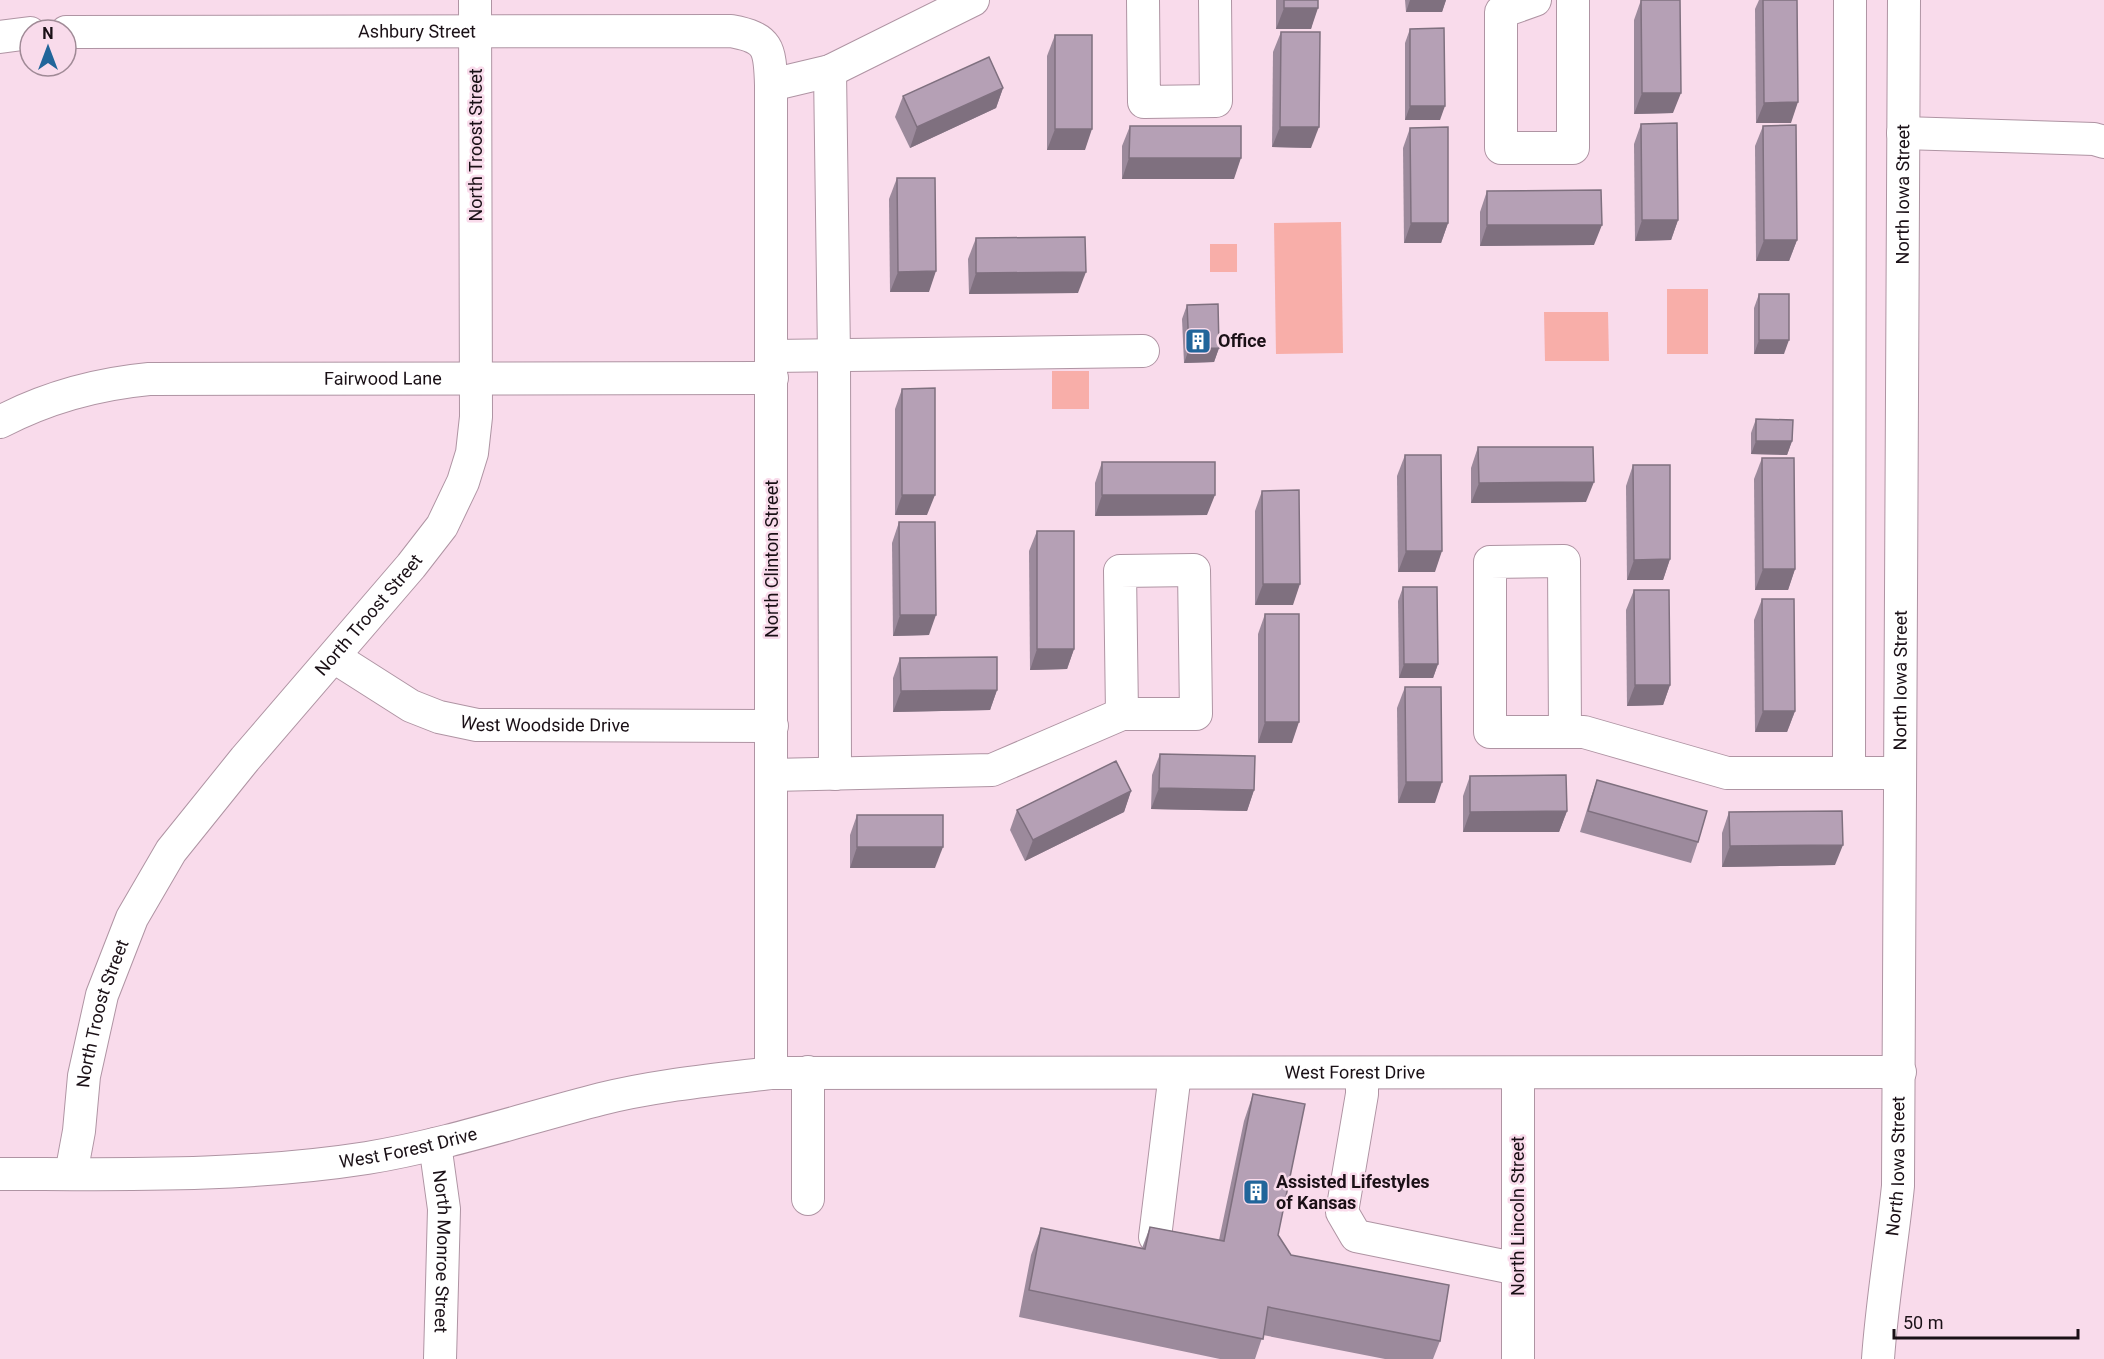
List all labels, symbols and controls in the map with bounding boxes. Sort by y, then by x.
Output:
north arrow [18,18,78,78]
street label: Ashbury Street [358,20,476,42]
text: N [42,24,54,43]
street label: North Troost Street [465,68,486,222]
street label: North Iowa Street [1892,124,1913,264]
building icon: Office [1183,326,1213,356]
place label: Office [1218,330,1267,351]
street label: Fairwood Lane [324,368,442,389]
street label: North Clinton Street [761,480,782,638]
street label: North Troost Street [310,550,426,680]
street label: North Iowa Street [1889,610,1911,750]
street label: West Woodside Drive [458,711,630,736]
street label: North Troost Street [72,936,133,1088]
street label: West Forest Drive [1284,1061,1425,1083]
street label: North Iowa Street [1881,1096,1908,1237]
street label: West Forest Drive [338,1123,479,1172]
street label: North Lincoln Street [1507,1136,1528,1296]
street label: North Monroe Street [429,1168,455,1334]
place label: Assisted Lifestyles of Kansas [1276,1171,1430,1213]
building icon: Assisted Lifestyles of Kansas [1241,1177,1271,1207]
scale bar [1894,1302,2078,1340]
text: 50 m [1903,1312,1943,1333]

